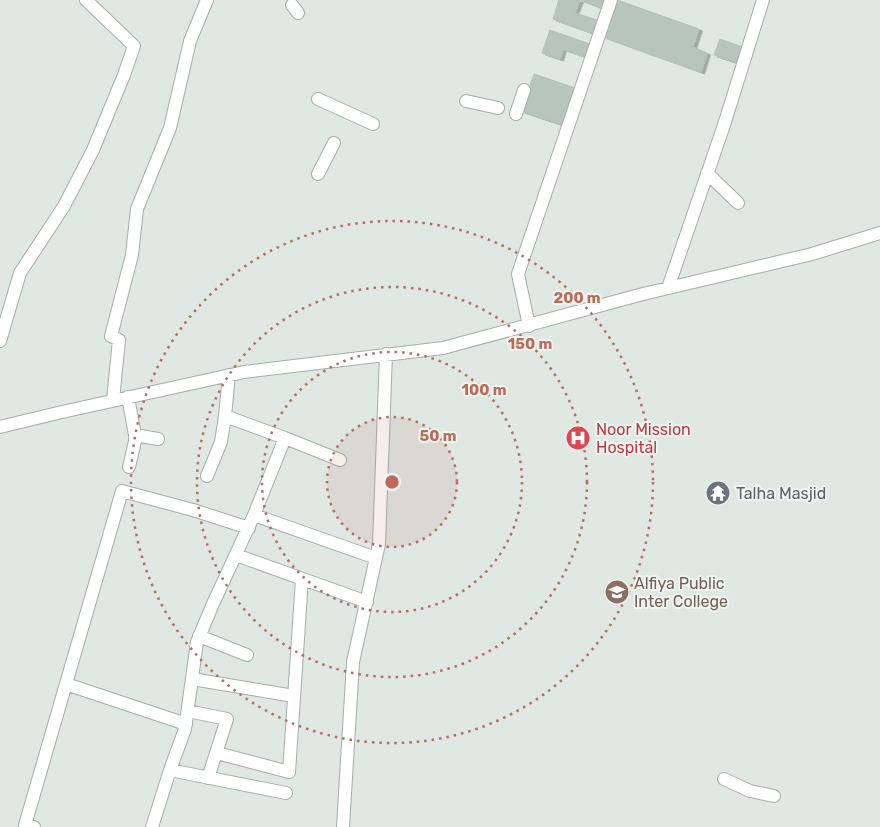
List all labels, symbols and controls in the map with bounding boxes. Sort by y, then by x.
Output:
text: 200 m [553,289,601,307]
text: 150 m [508,335,552,353]
text: 100 m [462,381,506,399]
place label: Noor Mission Hospital [596,420,691,457]
hospital icon: Noor Mission Hospital [565,425,591,451]
text: 50 m [420,427,456,445]
centre of rings [383,473,401,491]
temple icon: Talha Masjid [705,480,731,506]
place label: Talha Masjid [736,484,826,503]
place label: Alfiya Public Inter College [634,574,728,611]
school or university icon: Alfiya Public Inter College [604,579,630,605]

